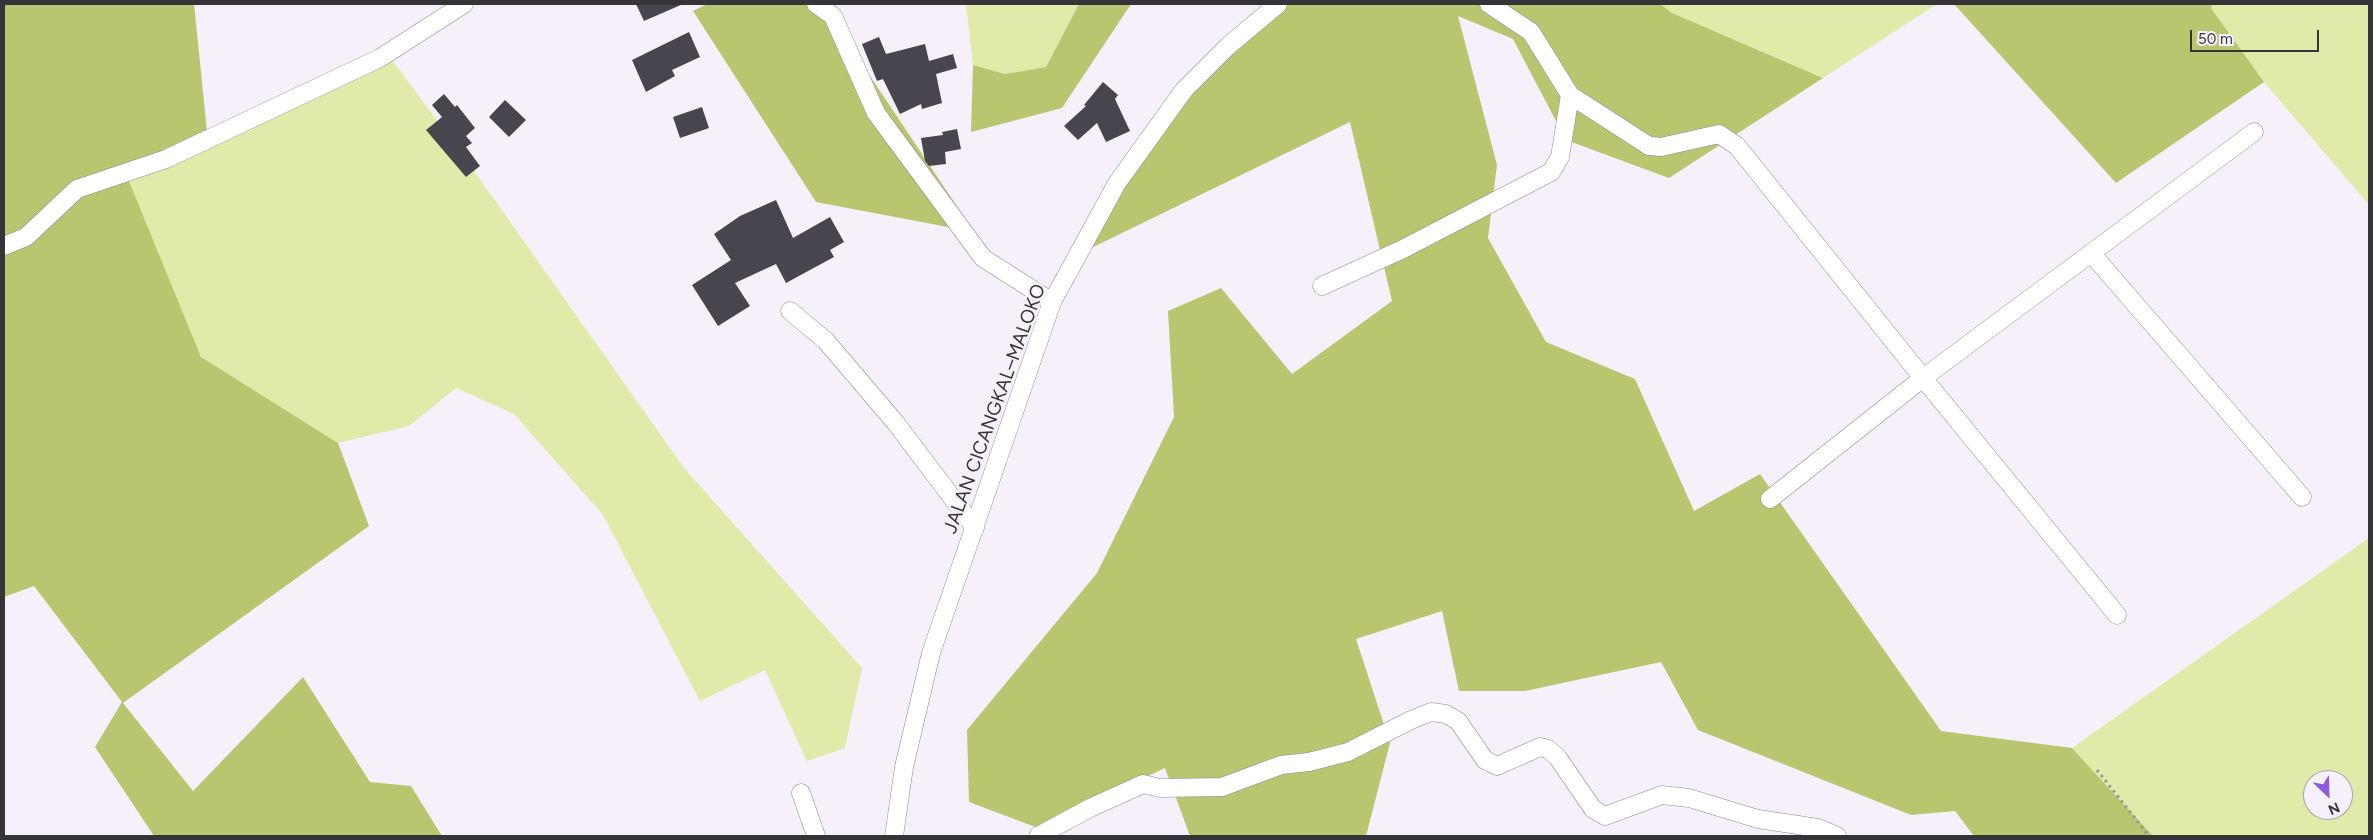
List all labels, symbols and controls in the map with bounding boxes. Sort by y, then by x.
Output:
scale bar [2193,20,2322,52]
text: 50 m [2198,30,2233,48]
street label: JALAN CICANGKAL–MALOKO [939,281,1051,537]
north arrow [2303,770,2353,820]
text: N [2326,798,2342,818]

